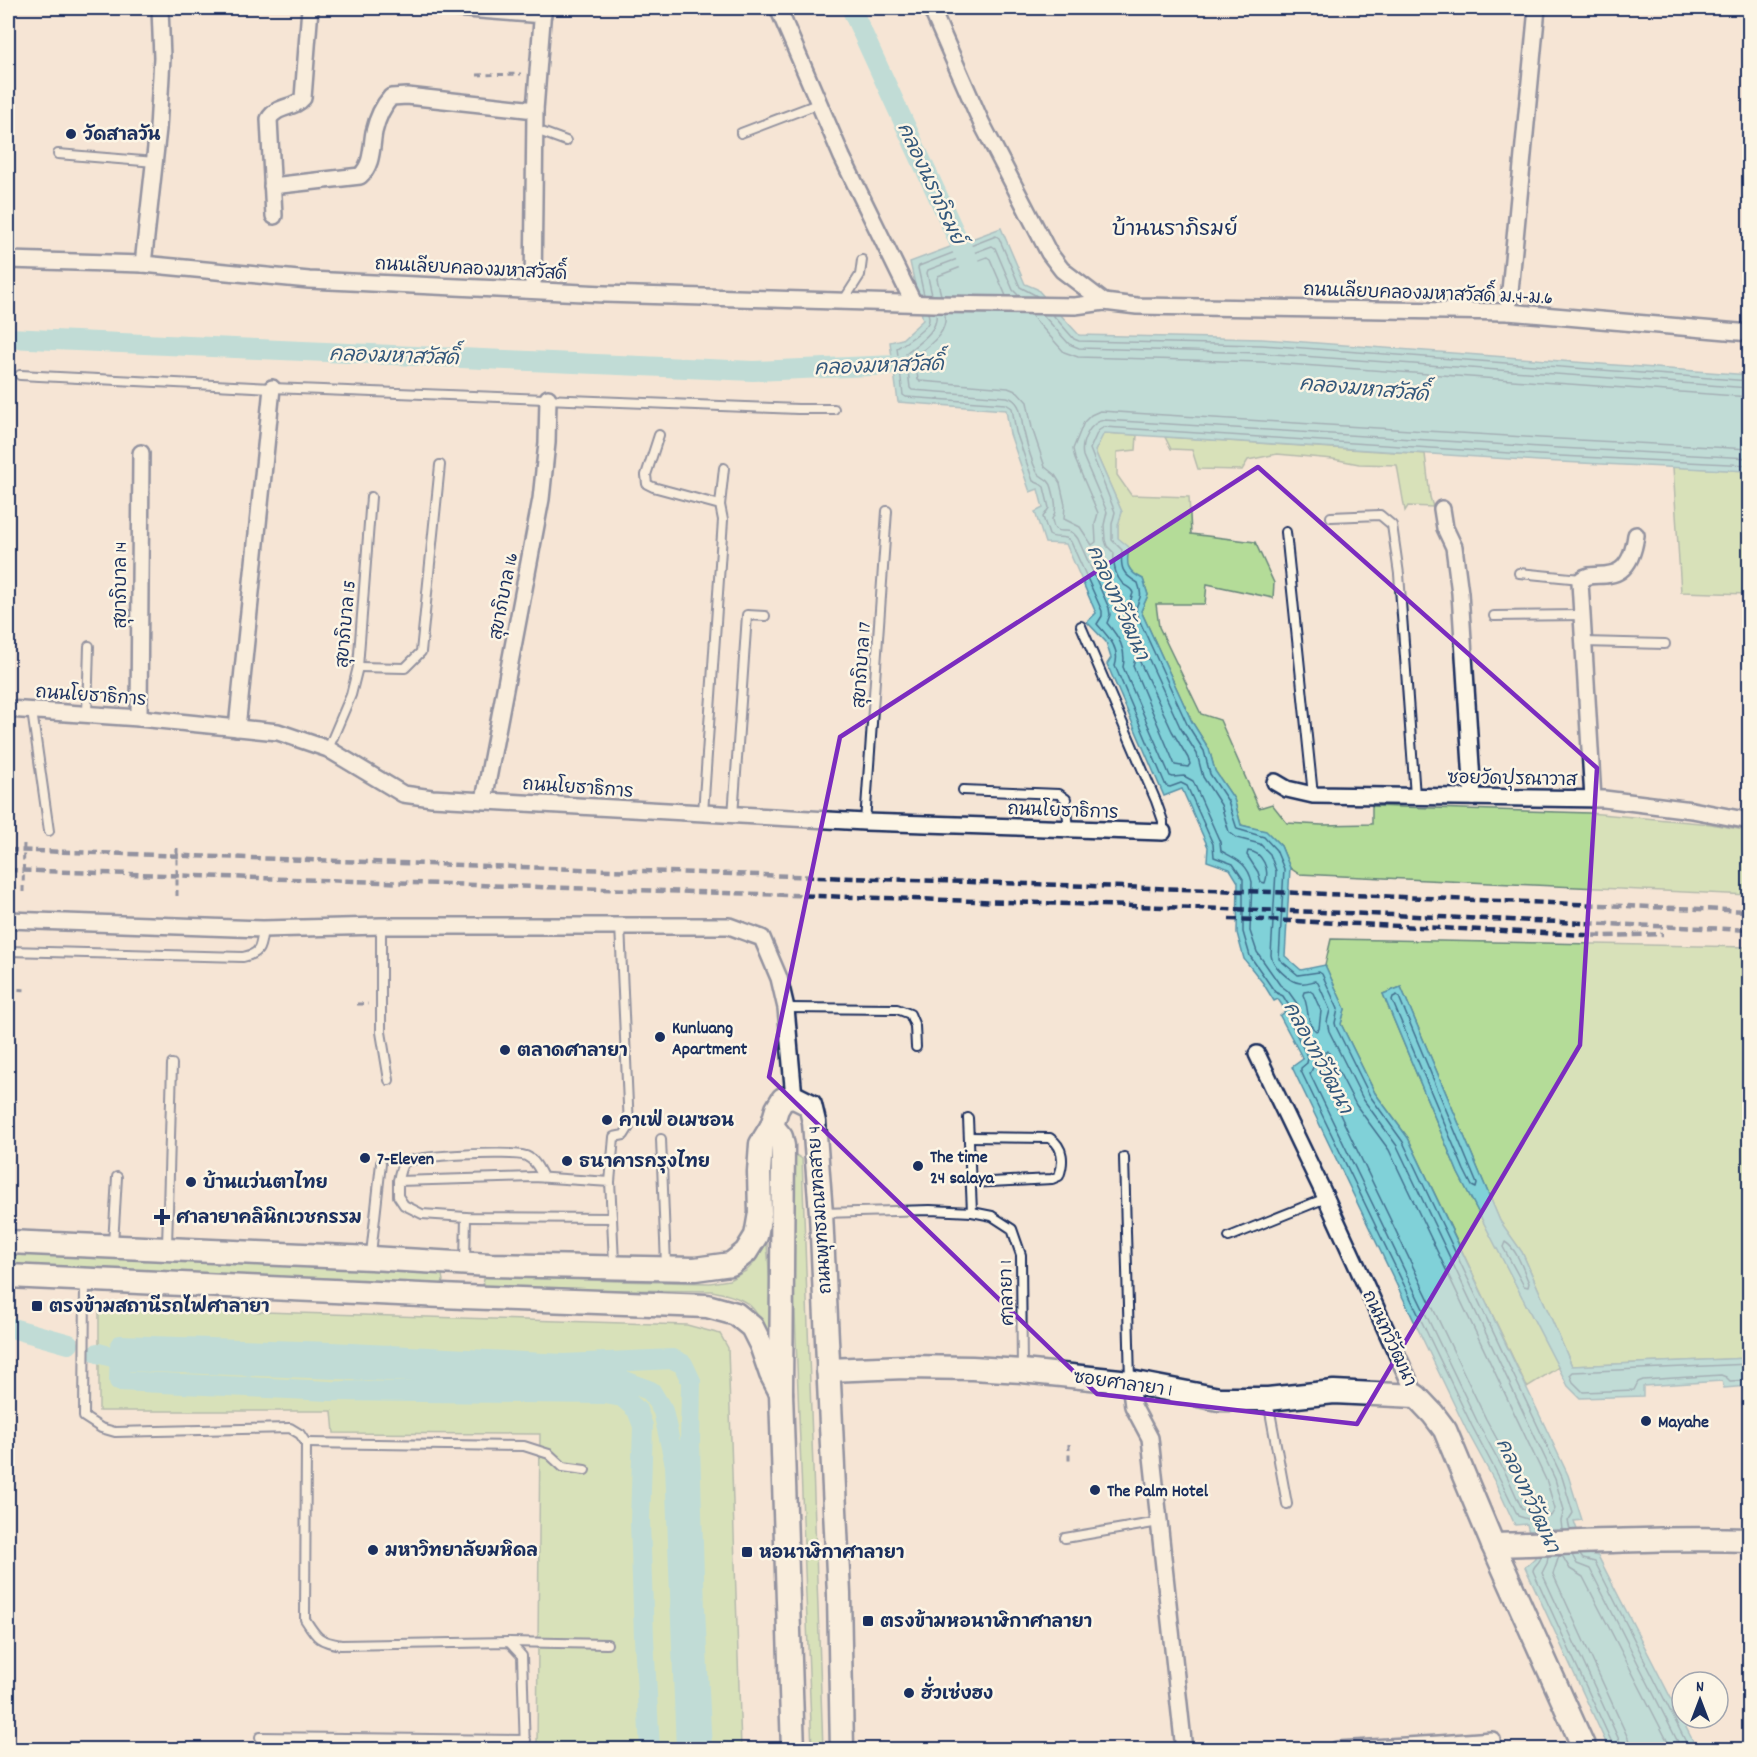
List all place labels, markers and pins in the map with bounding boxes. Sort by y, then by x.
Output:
place label: วัดสาลวัน [83,123,161,149]
marker: วัดสาลวัน [64,127,78,141]
place label: Kunluang Apartment [672,1017,747,1063]
marker: Kunluang Apartment [653,1030,667,1044]
place label: ตลาดศาลายา [517,1040,628,1065]
marker: ตลาดศาลายา [498,1043,512,1057]
place label: คาเฟ่ อเมซอน [619,1108,734,1135]
marker: คาเฟ่ อเมซอน [600,1113,614,1127]
place label: The time 24 salaya [930,1146,994,1192]
place label: 7-Eleven [377,1148,434,1173]
place label: ธนาคารกรุงไทย [579,1149,710,1176]
marker: 7-Eleven [358,1151,372,1165]
marker: ธนาคารกรุงไทย [560,1154,574,1168]
marker: The time 24 salaya [911,1159,925,1173]
place label: บ้านแว่นตาไทย [203,1170,328,1197]
marker: บ้านแว่นตาไทย [184,1175,198,1189]
place label: ศาลายาคลินิกเวชกรรม [176,1206,362,1232]
marker: ศาลายาคลินิกเวชกรรม [153,1208,171,1226]
place label: ตรงข้ามสถานีรถไฟศาลายา [49,1294,270,1321]
marker: ตรงข้ามสถานีรถไฟศาลายา [30,1299,44,1313]
place label: Mayahe [1658,1411,1709,1436]
marker: Mayahe [1639,1414,1653,1428]
place label: The Palm Hotel [1107,1480,1209,1505]
marker: The Palm Hotel [1088,1483,1102,1497]
place label: มหาวิทยาลัยมหิดล [385,1539,538,1565]
place label: หอนาฬิกาศาลายา [759,1541,904,1567]
marker: มหาวิทยาลัยมหิดล [366,1543,380,1557]
marker: หอนาฬิกาศาลายา [740,1545,754,1559]
place label: ตรงข้ามหอนาฬิกาศาลายา [880,1609,1092,1636]
marker: ตรงข้ามหอนาฬิกาศาลายา [861,1614,875,1628]
place label: ฮั่วเซ่งฮง [921,1676,993,1708]
marker: ฮั่วเซ่งฮง [902,1686,916,1700]

